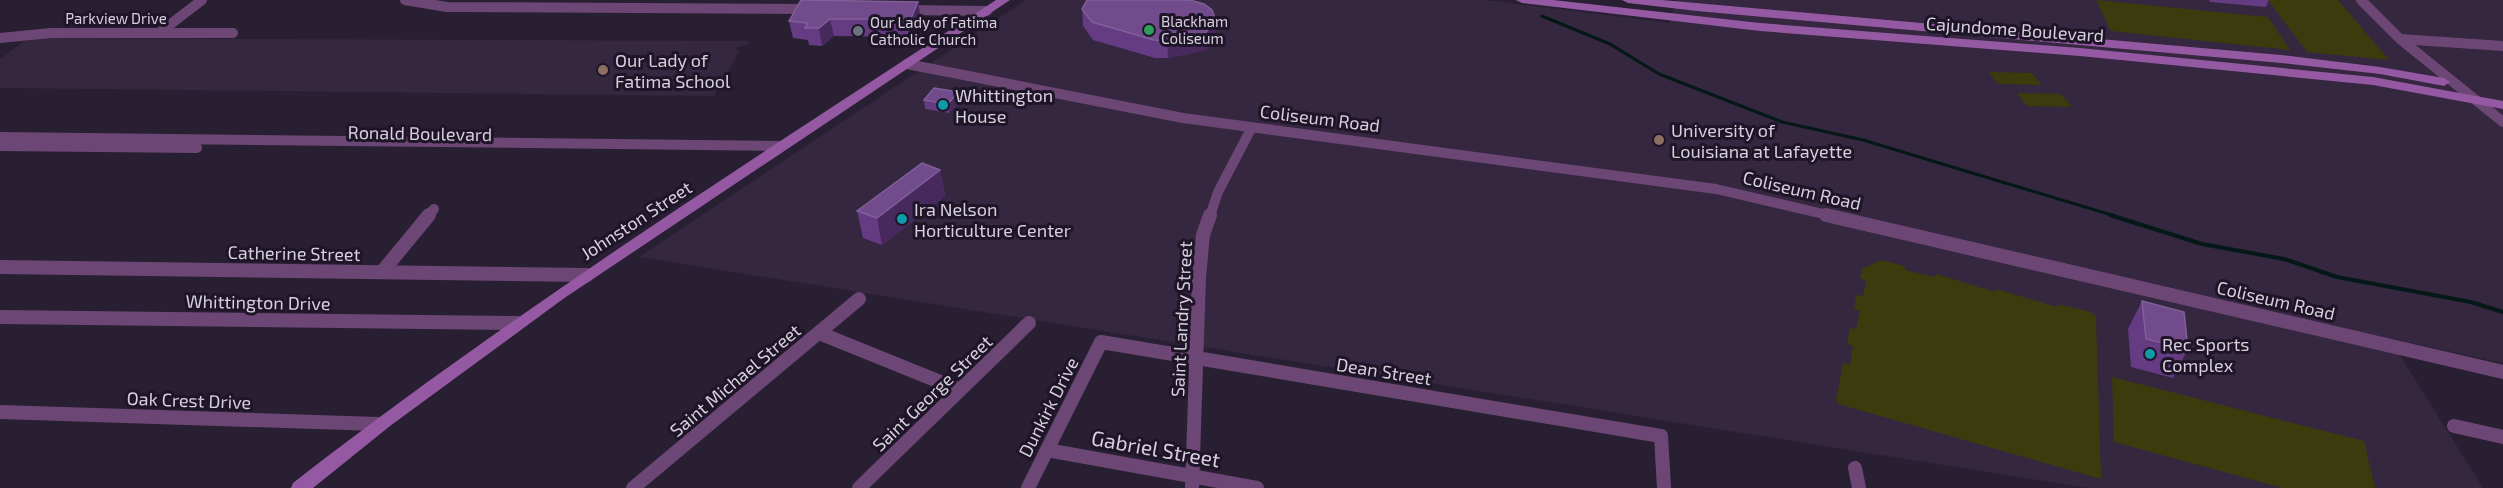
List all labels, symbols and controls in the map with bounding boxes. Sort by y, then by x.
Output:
street label: Parkview Drive [65,9,167,27]
place label: Blackham Coliseum [1161,12,1228,47]
street label: Cajundome Boulevard [1925,12,2105,46]
place label: Our Lady of Fatima Catholic Church [870,13,997,48]
marker: Blackham Coliseum [1142,23,1156,37]
marker: Our Lady of Fatima Catholic Church [851,24,865,38]
place label: Our Lady of Fatima School [615,49,731,92]
marker: Our Lady of Fatima School [596,63,610,77]
place label: Whittington House [955,84,1053,127]
marker: Whittington House [936,98,950,112]
street label: Coliseum Road [1259,100,1381,136]
place label: University of Louisiana at Lafayette [1671,119,1852,162]
street label: Ronald Boulevard [348,121,492,145]
marker: University of Louisiana at Lafayette [1652,133,1666,147]
street label: Coliseum Road [1741,166,1863,214]
street label: Johnston Street [576,176,696,264]
place label: Ira Nelson Horticulture Center [914,198,1071,241]
marker: Ira Nelson Horticulture Center [895,212,909,226]
street label: Saint Landry Street [1166,240,1196,398]
street label: Catherine Street [227,241,361,265]
street label: Coliseum Road [2215,276,2337,324]
street label: Whittington Drive [185,290,331,314]
street label: Saint Michael Street [665,319,805,441]
street label: Saint George Street [868,330,996,456]
place label: Rec Sports Complex [2162,333,2250,376]
marker: Rec Sports Complex [2143,347,2157,361]
street label: Dunkirk Drive [1013,353,1083,461]
street label: Dean Street [1335,353,1433,389]
street label: Oak Crest Drive [126,387,252,413]
street label: Gabriel Street [1090,424,1222,472]

